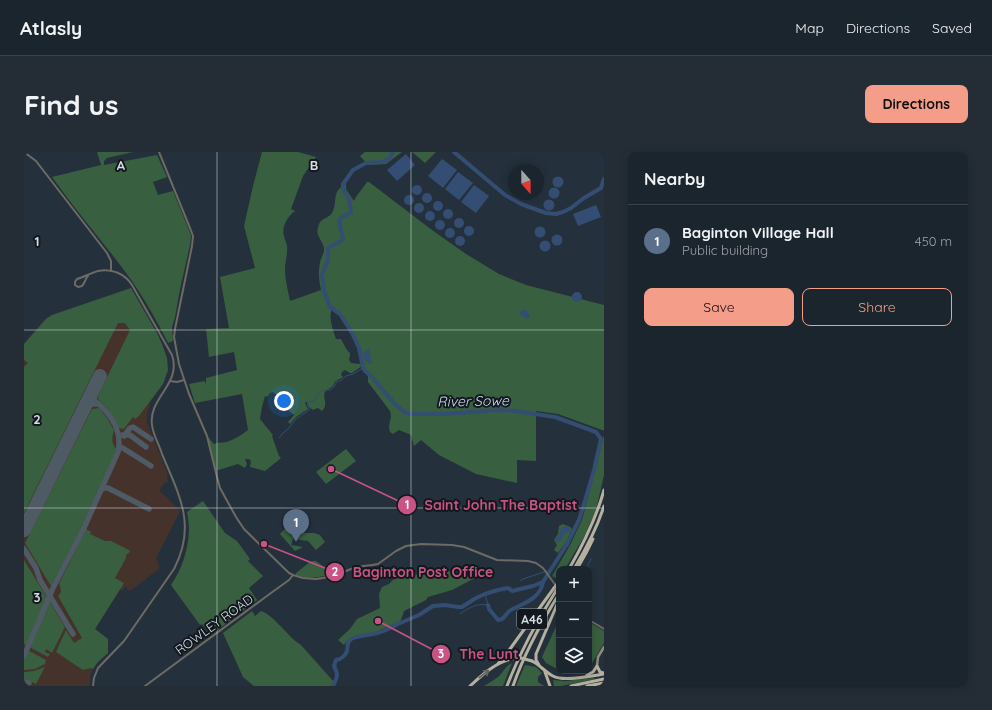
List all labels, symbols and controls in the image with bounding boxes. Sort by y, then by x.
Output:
text: Atlasly [20,16,82,40]
text: Map [795,19,824,37]
text: Directions [846,19,910,37]
text: Saved [932,19,972,37]
button: Directions [865,85,968,123]
text: Find us [24,87,118,122]
text: A [117,157,126,173]
text: B [310,157,318,173]
north arrow [508,164,544,200]
text: Nearby [644,168,705,189]
text: Baginton Village Hall [682,223,834,242]
text: 1 [34,233,40,249]
text: 1 [654,233,660,249]
text: 450 m [915,233,952,249]
text: Public building [682,242,768,258]
button: Save [644,288,794,326]
button: Share [802,288,952,326]
your location [274,391,294,411]
water label: River Sowe [437,391,510,411]
text: 2 [33,411,41,427]
callout: Saint John The Baptist [397,492,585,518]
text: Saint John The Baptist [425,496,578,514]
text: 1 [405,497,409,512]
pin: 1 [283,509,309,542]
callout: Baginton Post Office [325,559,501,585]
text: Baginton Post Office [353,563,493,581]
text: 2 [332,564,339,579]
map controls [556,566,592,674]
button: + [556,566,592,602]
text: 3 [34,589,41,605]
street label: ROWLEY ROAD [172,590,256,658]
button: − [556,602,592,638]
road number: A46 [517,609,547,629]
button: layers [556,638,592,674]
callout: The Lunt [431,641,527,667]
text: The Lunt [459,645,519,663]
text: 3 [438,646,444,661]
one-way arrow [478,670,489,679]

